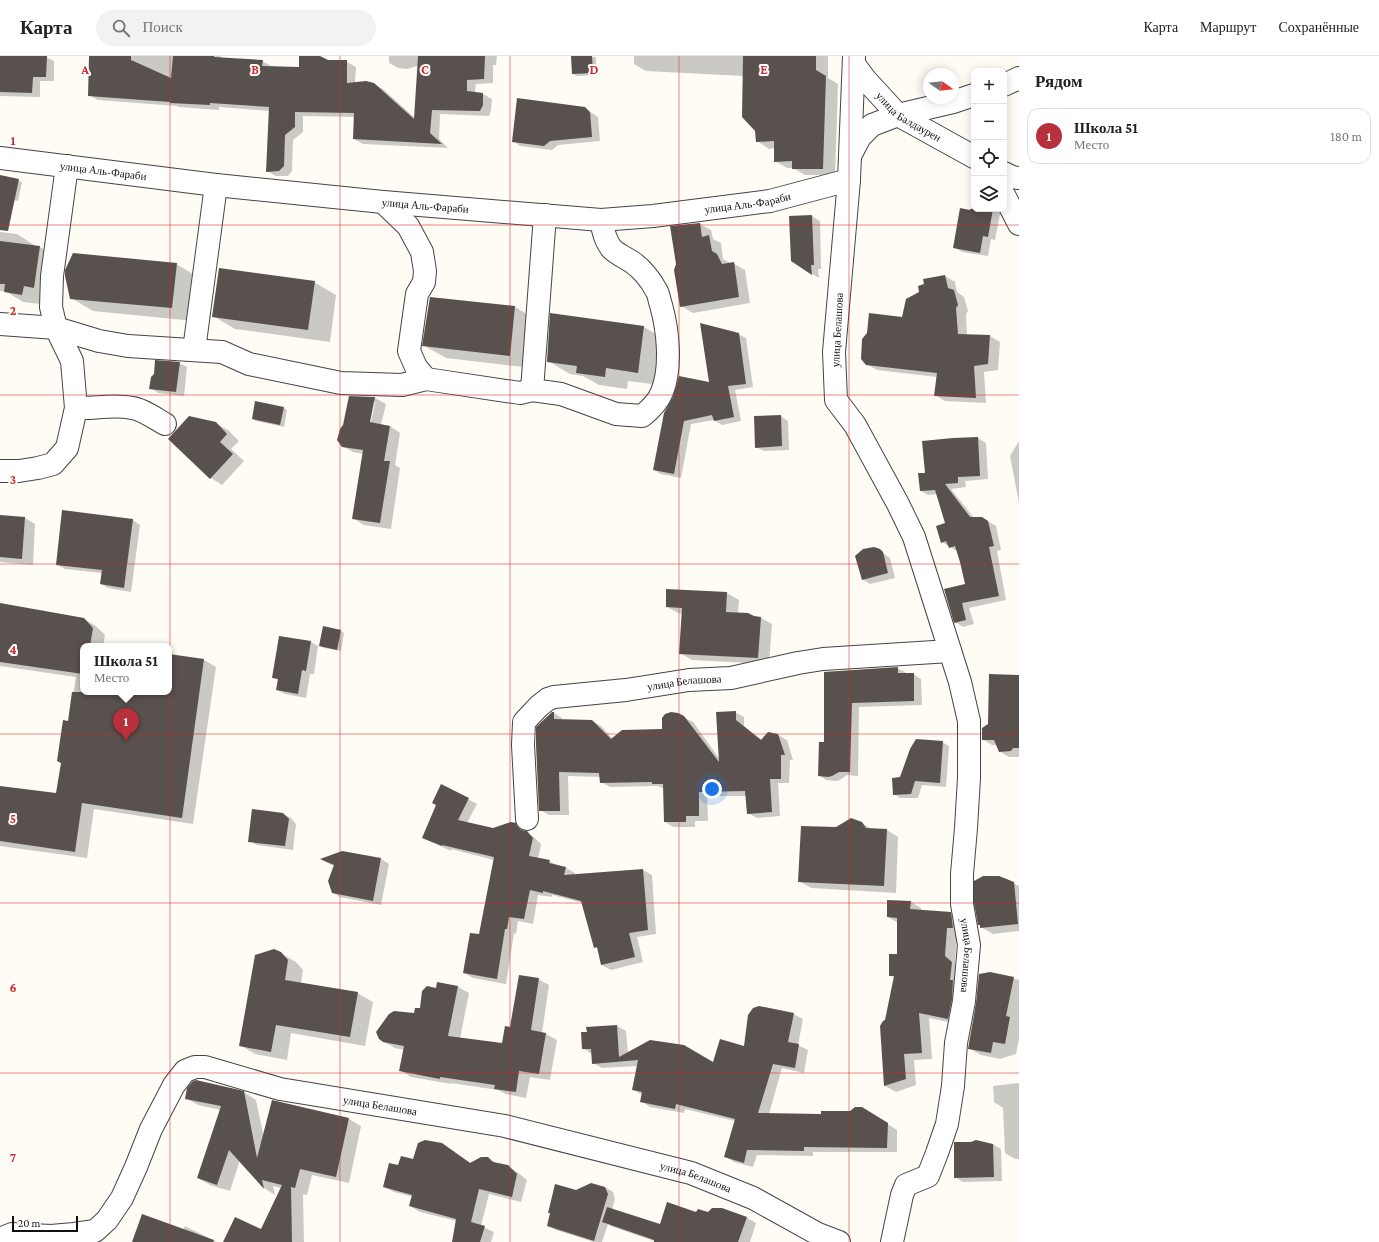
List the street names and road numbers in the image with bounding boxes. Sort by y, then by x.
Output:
street label: улица Балдаурен [874,89,943,144]
street label: улица Аль-Фараби [59,160,147,182]
street label: улица Аль-Фараби [704,190,792,215]
street label: улица Аль-Фараби [381,196,469,215]
street label: улица Белашова [829,292,845,368]
street label: улица Белашова [646,672,722,693]
street label: улица Белашова [959,917,975,993]
street label: улица Белашова [342,1093,418,1117]
street label: улица Белашова [659,1159,733,1195]

